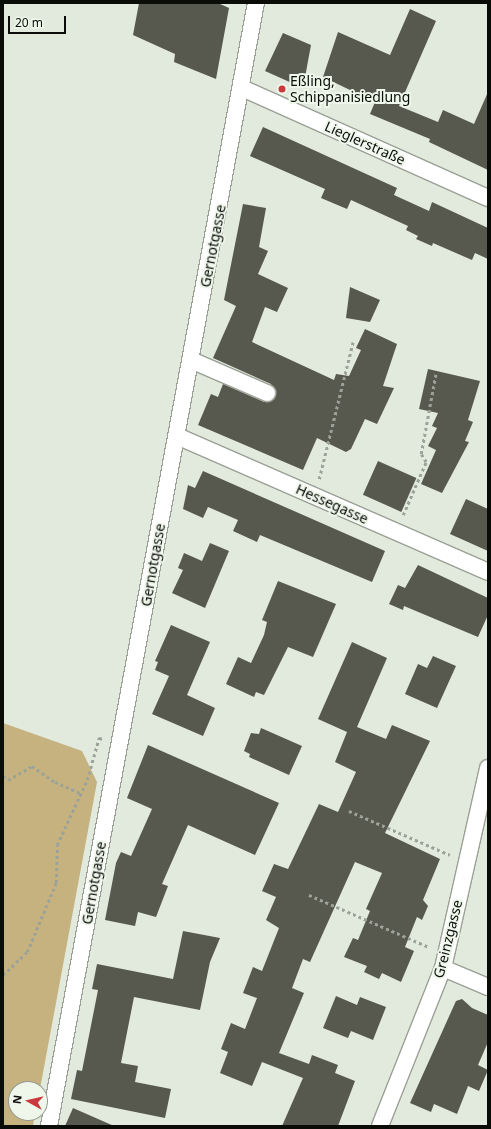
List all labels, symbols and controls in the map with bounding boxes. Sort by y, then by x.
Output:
scale bar [10,8,68,34]
text: 20 m [15,14,43,31]
place label: Eßling, Schippanisiedlung [290,73,410,106]
marker: Eßling, Schippanisiedlung [277,84,287,94]
street label: Lieglerstraße [322,118,408,168]
street label: Gernotgasse [197,203,229,289]
street label: Hessegasse [293,481,371,527]
street label: Gernotgasse [137,522,169,608]
street label: Gernotgasse [78,840,110,926]
street label: Greinzgasse [430,898,466,980]
north arrow [8,1081,48,1121]
text: N [9,1094,25,1105]

